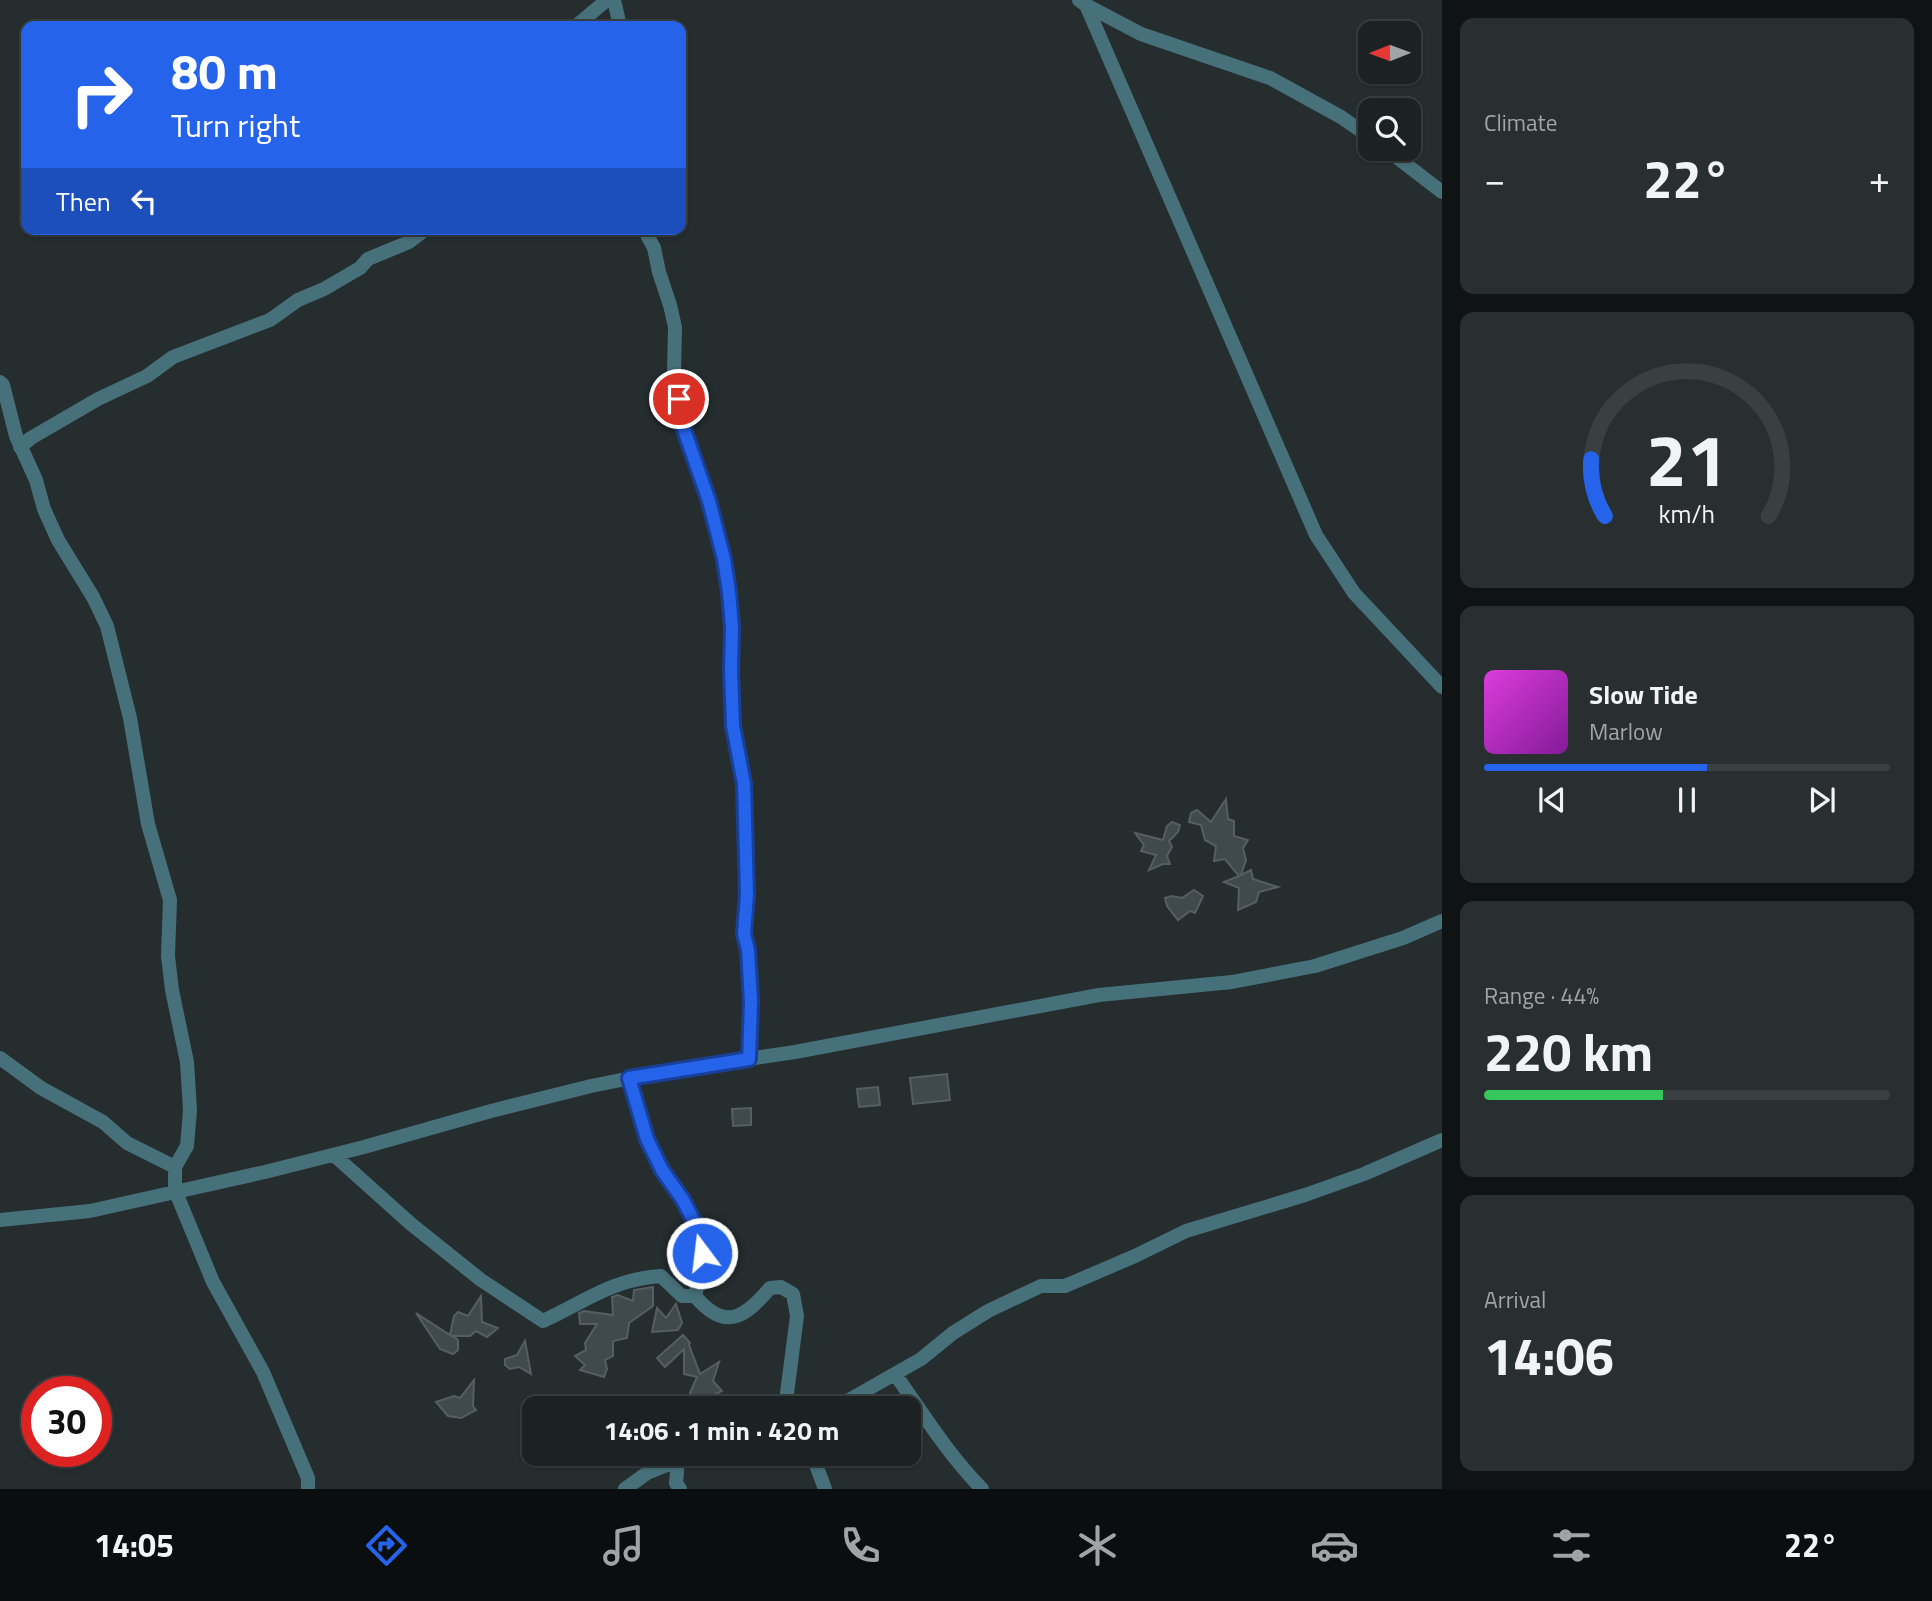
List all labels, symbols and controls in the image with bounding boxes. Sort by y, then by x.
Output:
north arrow [1358,21,1421,84]
map controls [1358,21,1421,161]
text: 80 m [171,33,278,108]
icon: right [56,49,147,140]
button: search [1358,98,1421,161]
text: Turn right [171,101,300,149]
text: Climate [1484,105,1557,140]
text: 22° [1643,139,1731,218]
text: − [1484,150,1505,208]
text: + [1869,150,1890,208]
text: Then [56,182,111,221]
icon: left [125,182,163,220]
pin [649,369,709,429]
icon: arrive [660,380,698,418]
text: 21 [1646,405,1728,515]
text: km/h [1659,495,1715,533]
text: Slow Tide [1589,675,1698,714]
text: Marlow [1589,714,1663,749]
icon: previous [1533,781,1571,819]
icon: pause [1668,781,1706,819]
icon: next [1803,781,1841,819]
text: Range · 44% [1484,978,1599,1013]
text: 220 km [1484,1012,1653,1091]
position arrow [665,1216,739,1290]
text: Arrival [1484,1282,1546,1317]
text: 14:06 [1484,1316,1614,1395]
speed limit sign: 30 [21,1376,112,1467]
text: 14:06 · 1 min · 420 m [604,1411,839,1450]
text: 14:05 [94,1521,174,1569]
icon: directions [362,1521,411,1570]
icon: music [599,1521,648,1570]
icon: phone [836,1521,885,1570]
icon: climate [1073,1521,1122,1570]
icon: car [1310,1521,1359,1570]
icon: filters [1547,1521,1596,1570]
text: 22° [1784,1521,1838,1569]

